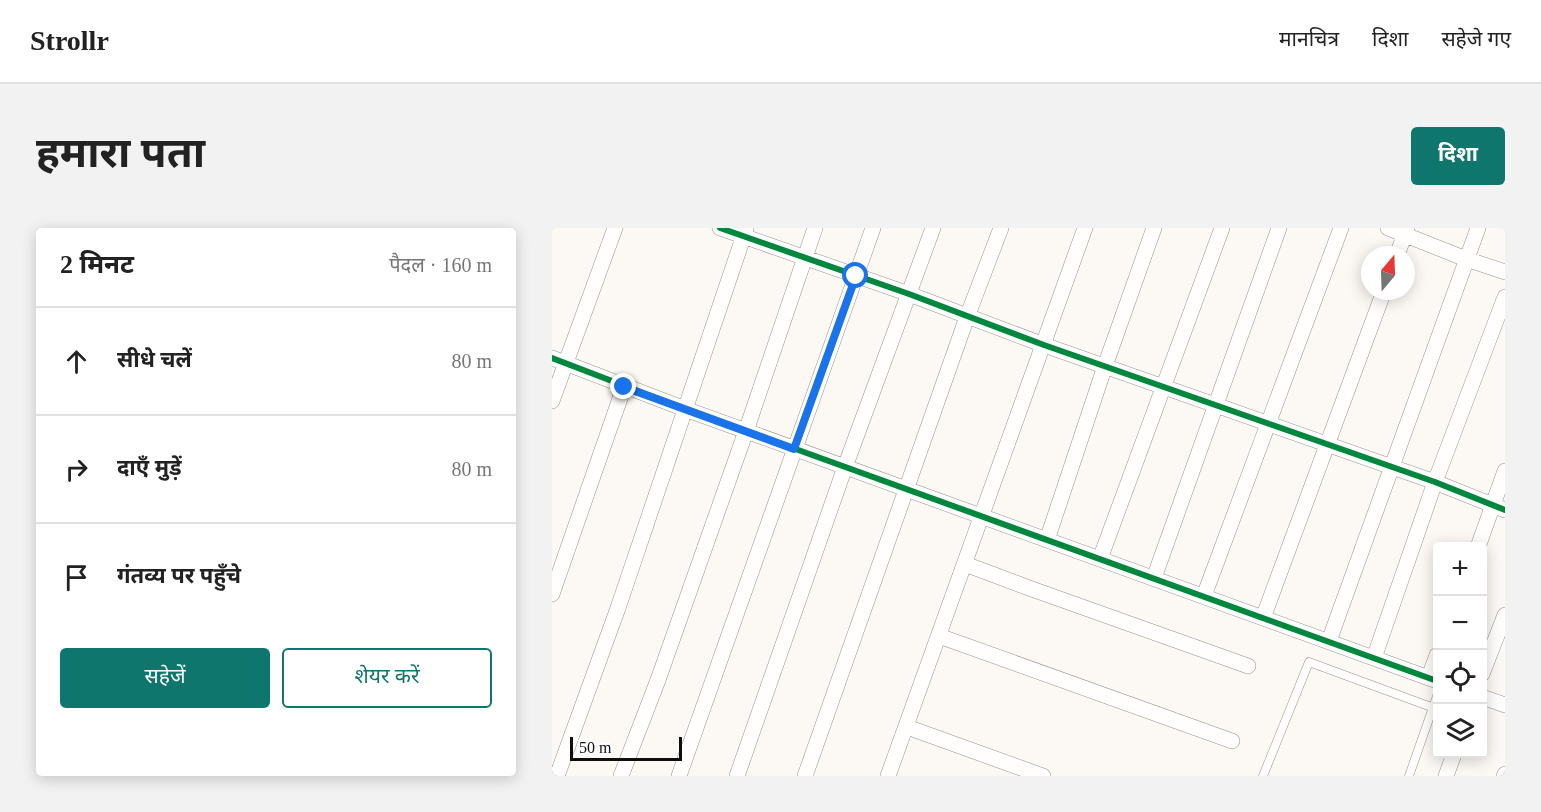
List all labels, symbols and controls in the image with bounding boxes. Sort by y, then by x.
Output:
text: Strollr [30,25,109,56]
text: मानचित्र [1279,27,1339,51]
text: दिशा [1372,27,1408,51]
text: सहेजे गए [1441,27,1511,51]
button: दिशा [1411,127,1505,185]
text: हमारा पता [36,130,205,176]
north arrow [1361,246,1415,300]
text: 2 मिनट [60,250,134,279]
text: पैदल · 160 m [389,254,492,276]
route start [842,262,868,288]
icon: ahead [60,345,93,378]
text: सीधे चलें [117,347,192,372]
text: 80 m [451,350,492,372]
route end [610,373,636,399]
icon: right [60,453,93,486]
text: दाएँ मुड़ें [117,455,182,480]
text: 80 m [451,458,492,480]
map controls [1433,542,1487,758]
button: + [1433,542,1487,596]
icon: arrive [60,561,93,594]
text: गंतव्य पर पहुँचे [117,563,241,588]
button: − [1433,596,1487,650]
button: सहेजें [60,648,270,708]
button: शेयर करें [282,648,492,708]
button: locate [1433,650,1487,704]
button: layers [1433,704,1487,758]
scale bar [570,734,682,762]
text: 50 m [579,739,611,756]

